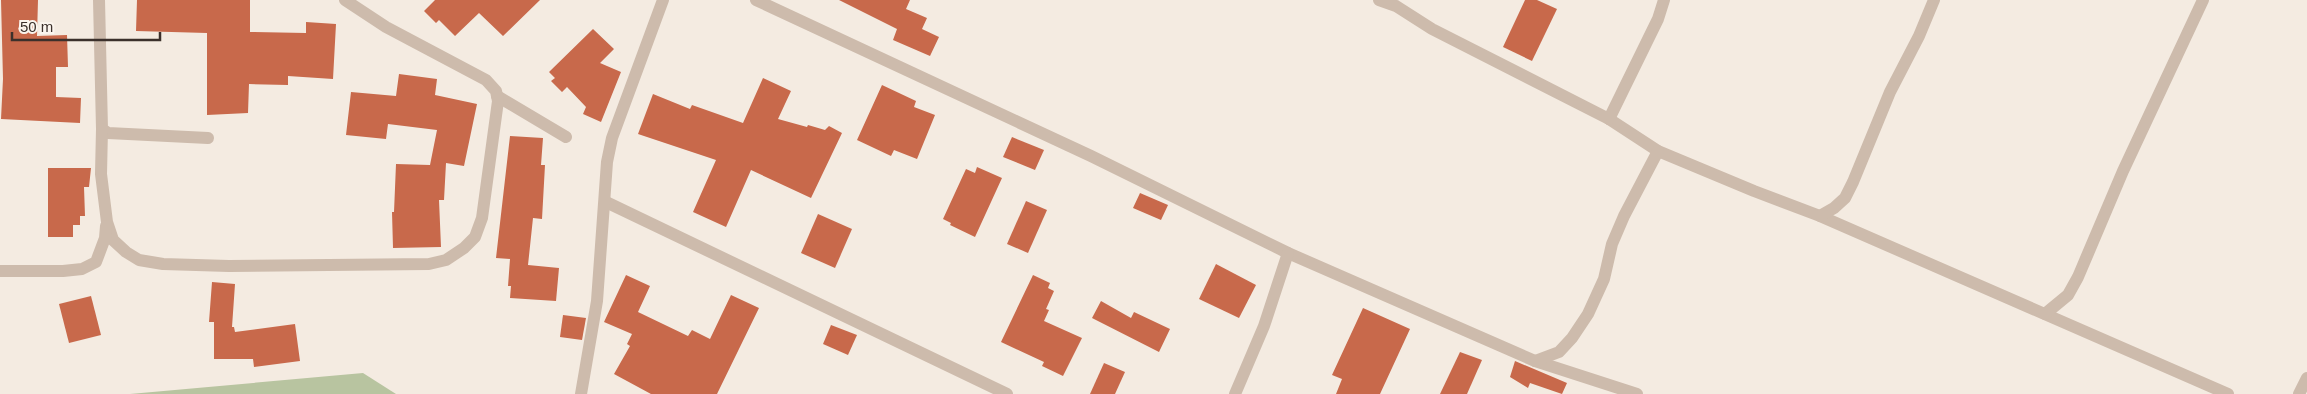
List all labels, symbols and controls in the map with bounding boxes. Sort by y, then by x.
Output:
scale bar [12,10,160,42]
text: 50 m [20,18,53,35]

